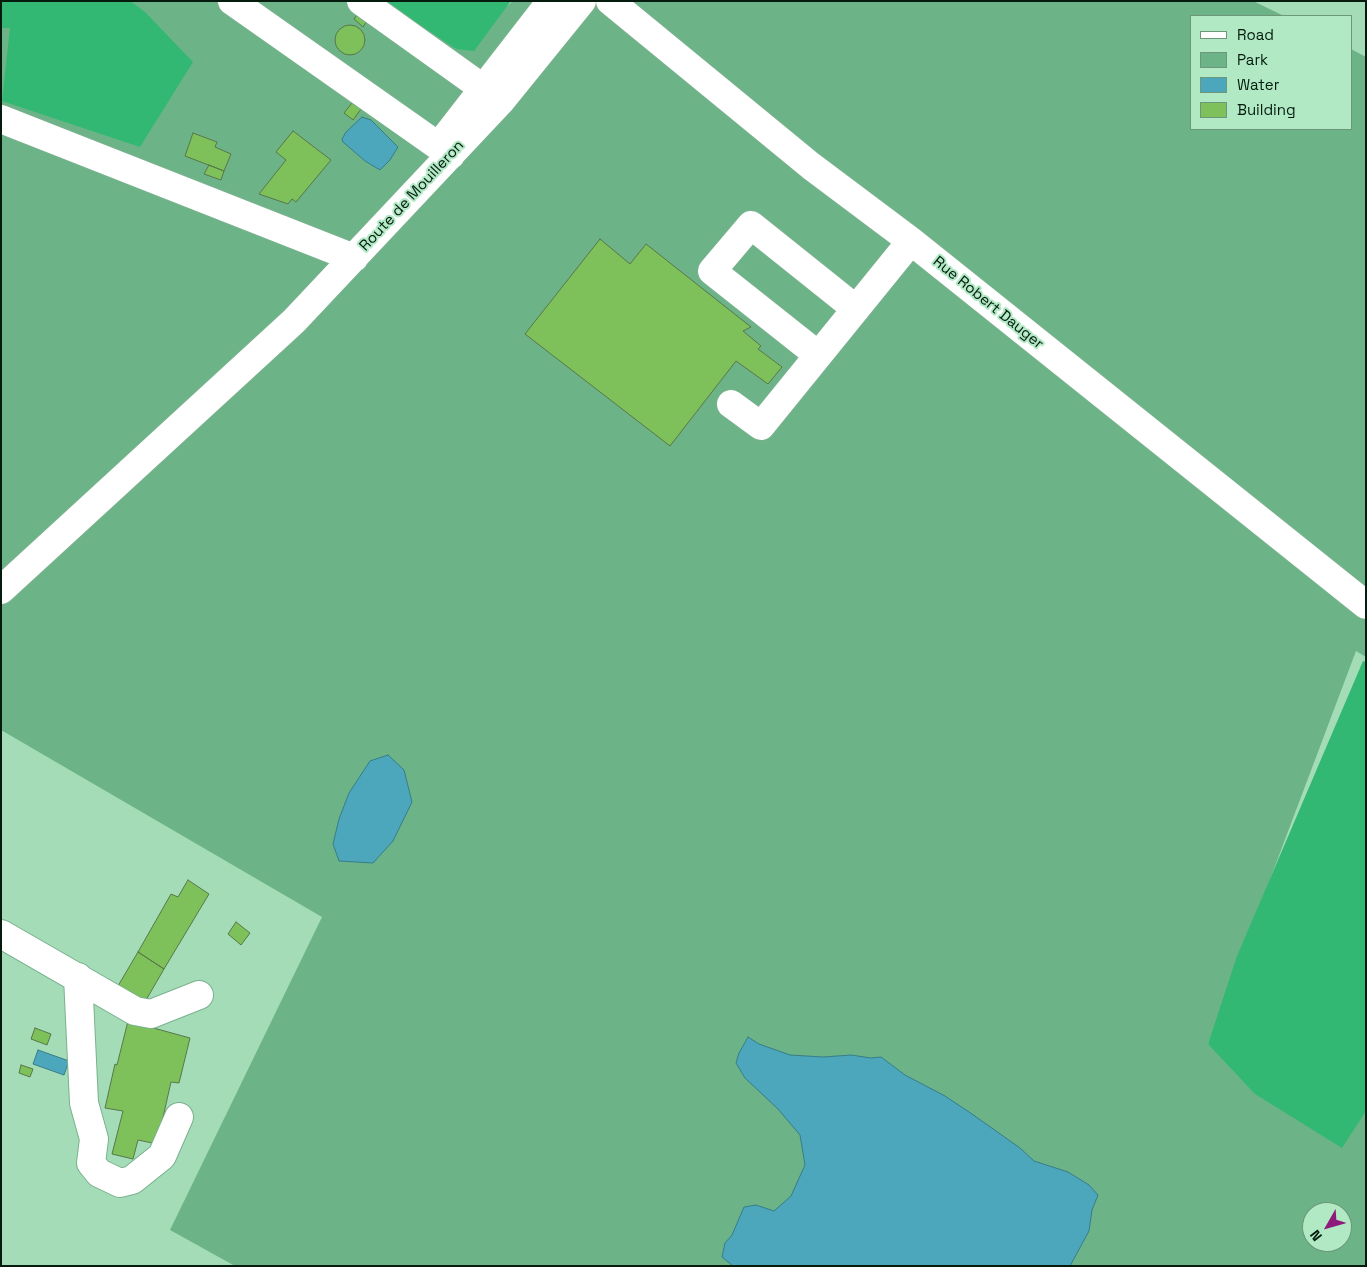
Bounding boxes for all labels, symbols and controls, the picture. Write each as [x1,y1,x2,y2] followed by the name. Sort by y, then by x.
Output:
[1190,15,1352,130] legend
[1237,25,1274,44] text: Road
[1237,50,1268,69] text: Park
[1237,75,1279,94] text: Water
[1237,100,1296,119] text: Building
[356,137,468,255] street label: Route de Mouilleron
[929,253,1047,353] street label: Rue Robert Dauger
[1302,1202,1352,1252] north arrow
[1306,1226,1326,1245] text: N

